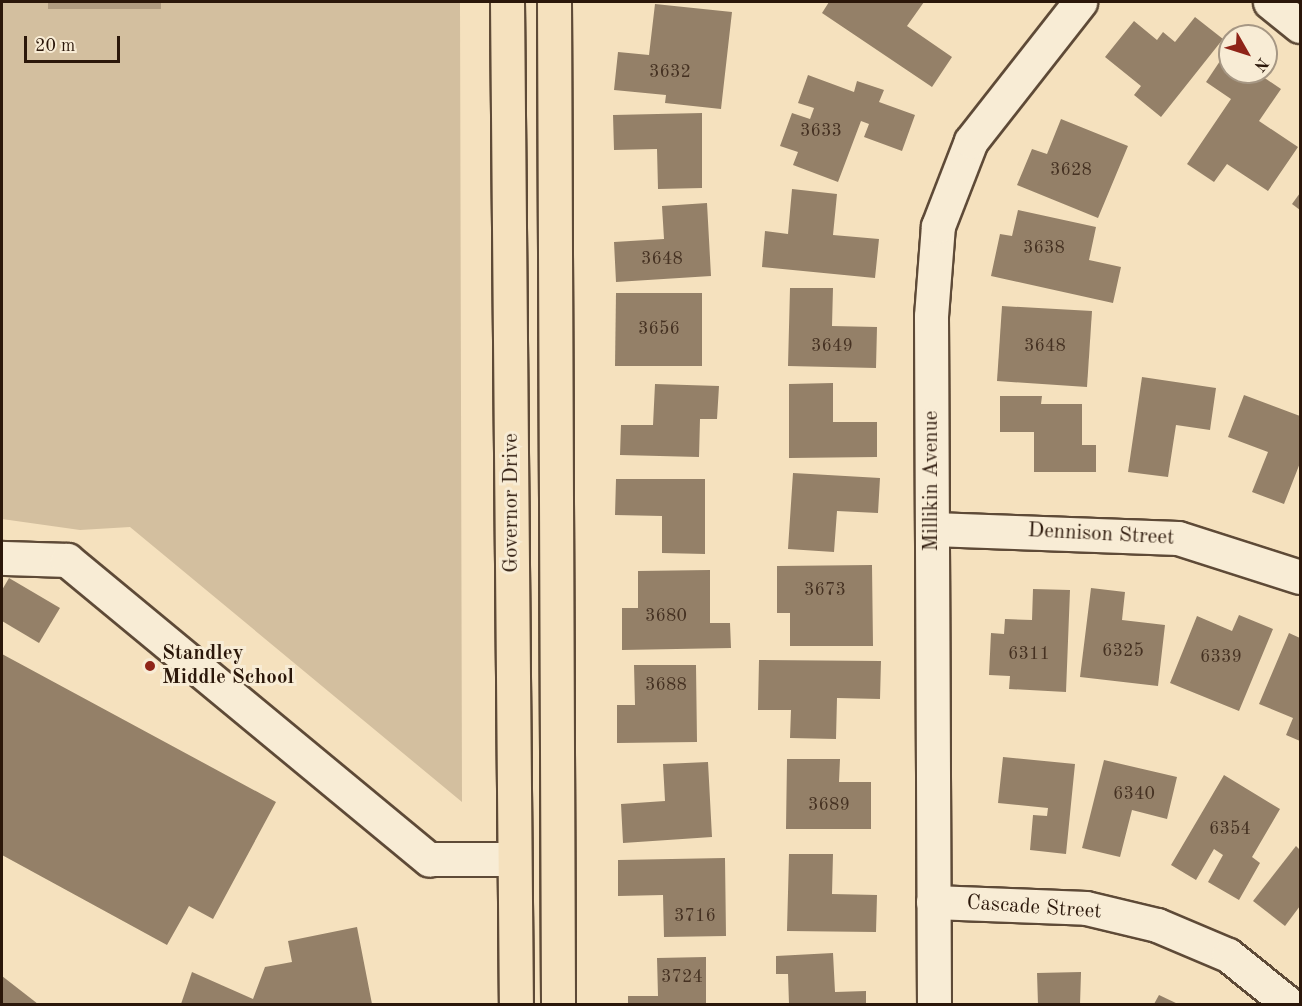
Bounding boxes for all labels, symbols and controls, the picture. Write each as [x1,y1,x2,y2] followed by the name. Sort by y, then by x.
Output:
[27,24,123,62] scale bar
[1218,24,1278,84] north arrow
[35,37,75,55] text: 20 m
[1250,54,1271,74] text: N
[649,61,691,83] house number: 3632
[800,120,842,142] house number: 3633
[1050,159,1092,181] house number: 3628
[1023,237,1065,259] house number: 3638
[641,248,683,270] house number: 3648
[638,318,680,340] house number: 3656
[811,335,853,357] house number: 3649
[1024,335,1066,357] house number: 3648
[919,411,945,551] street label: Millikin Avenue
[499,433,525,573] street label: Governor Drive
[1027,519,1175,551] street label: Dennison Street
[804,579,846,601] house number: 3673
[645,605,687,627] house number: 3680
[1102,640,1144,662] house number: 6325
[162,641,294,691] place label: Standley Middle School
[1008,643,1050,665] house number: 6311
[1200,646,1242,668] house number: 6339
[143,659,157,673] marker: Standley Middle School
[645,674,687,696] house number: 3688
[1113,783,1155,805] house number: 6340
[808,794,850,816] house number: 3689
[1209,818,1251,840] house number: 6354
[966,891,1102,925] street label: Cascade Street
[674,905,716,927] house number: 3716
[661,966,703,988] house number: 3724

